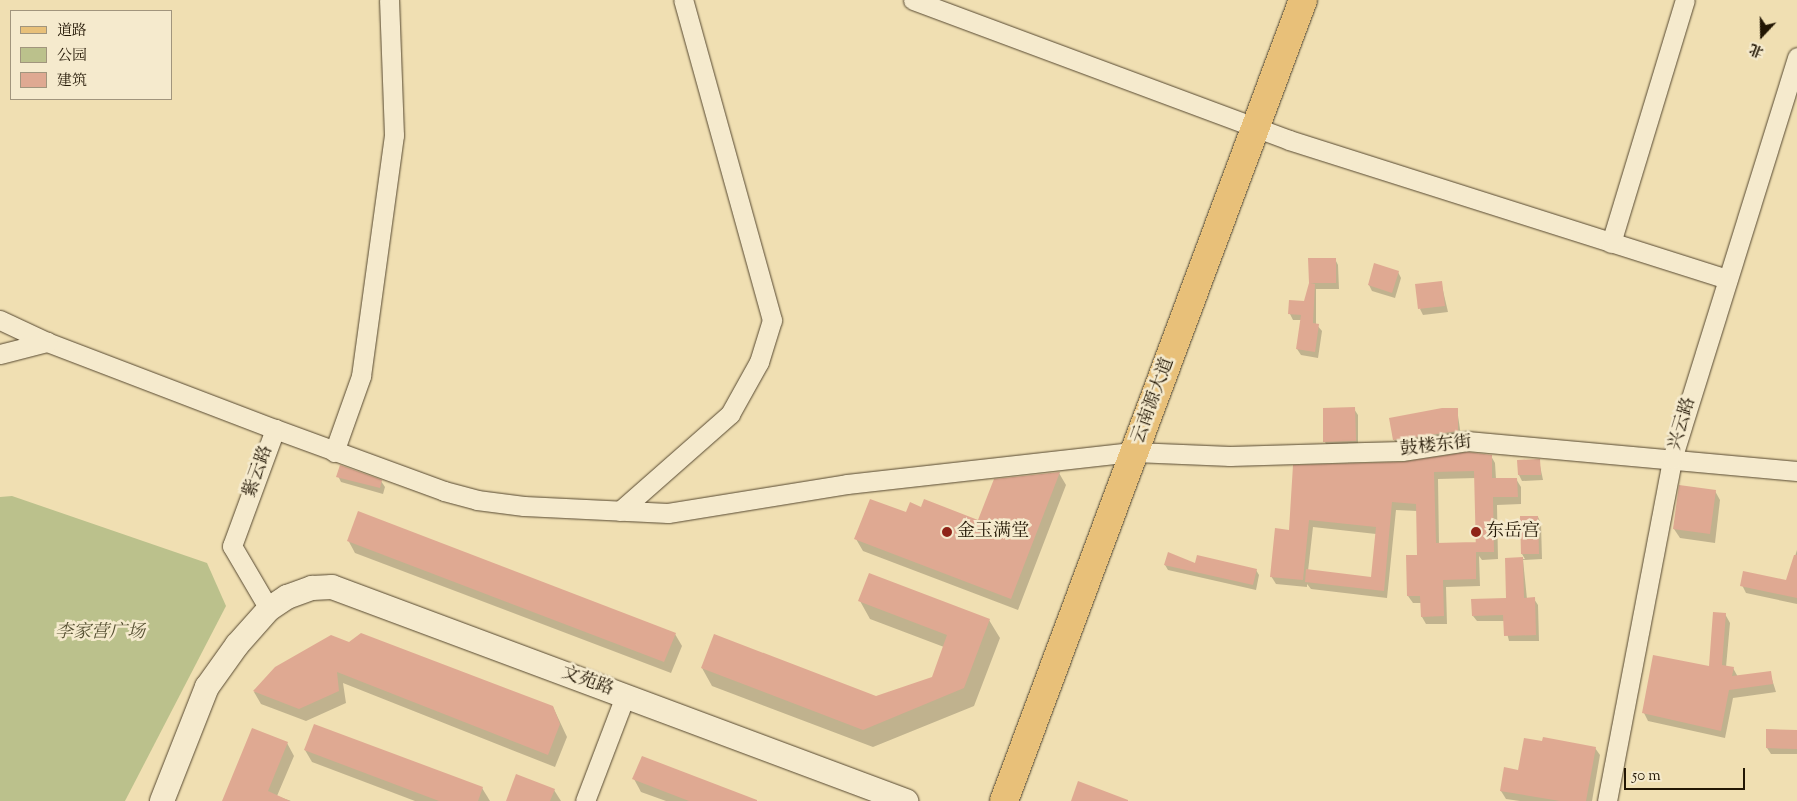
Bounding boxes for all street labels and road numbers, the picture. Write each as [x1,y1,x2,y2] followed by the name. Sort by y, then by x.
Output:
[1128,355,1180,447] street label: 云南源大道
[1665,395,1701,453] street label: 兴云路
[1399,432,1473,462] street label: 鼓楼东街
[240,443,278,501] street label: 紫云路
[558,663,616,701] street label: 文苑路

